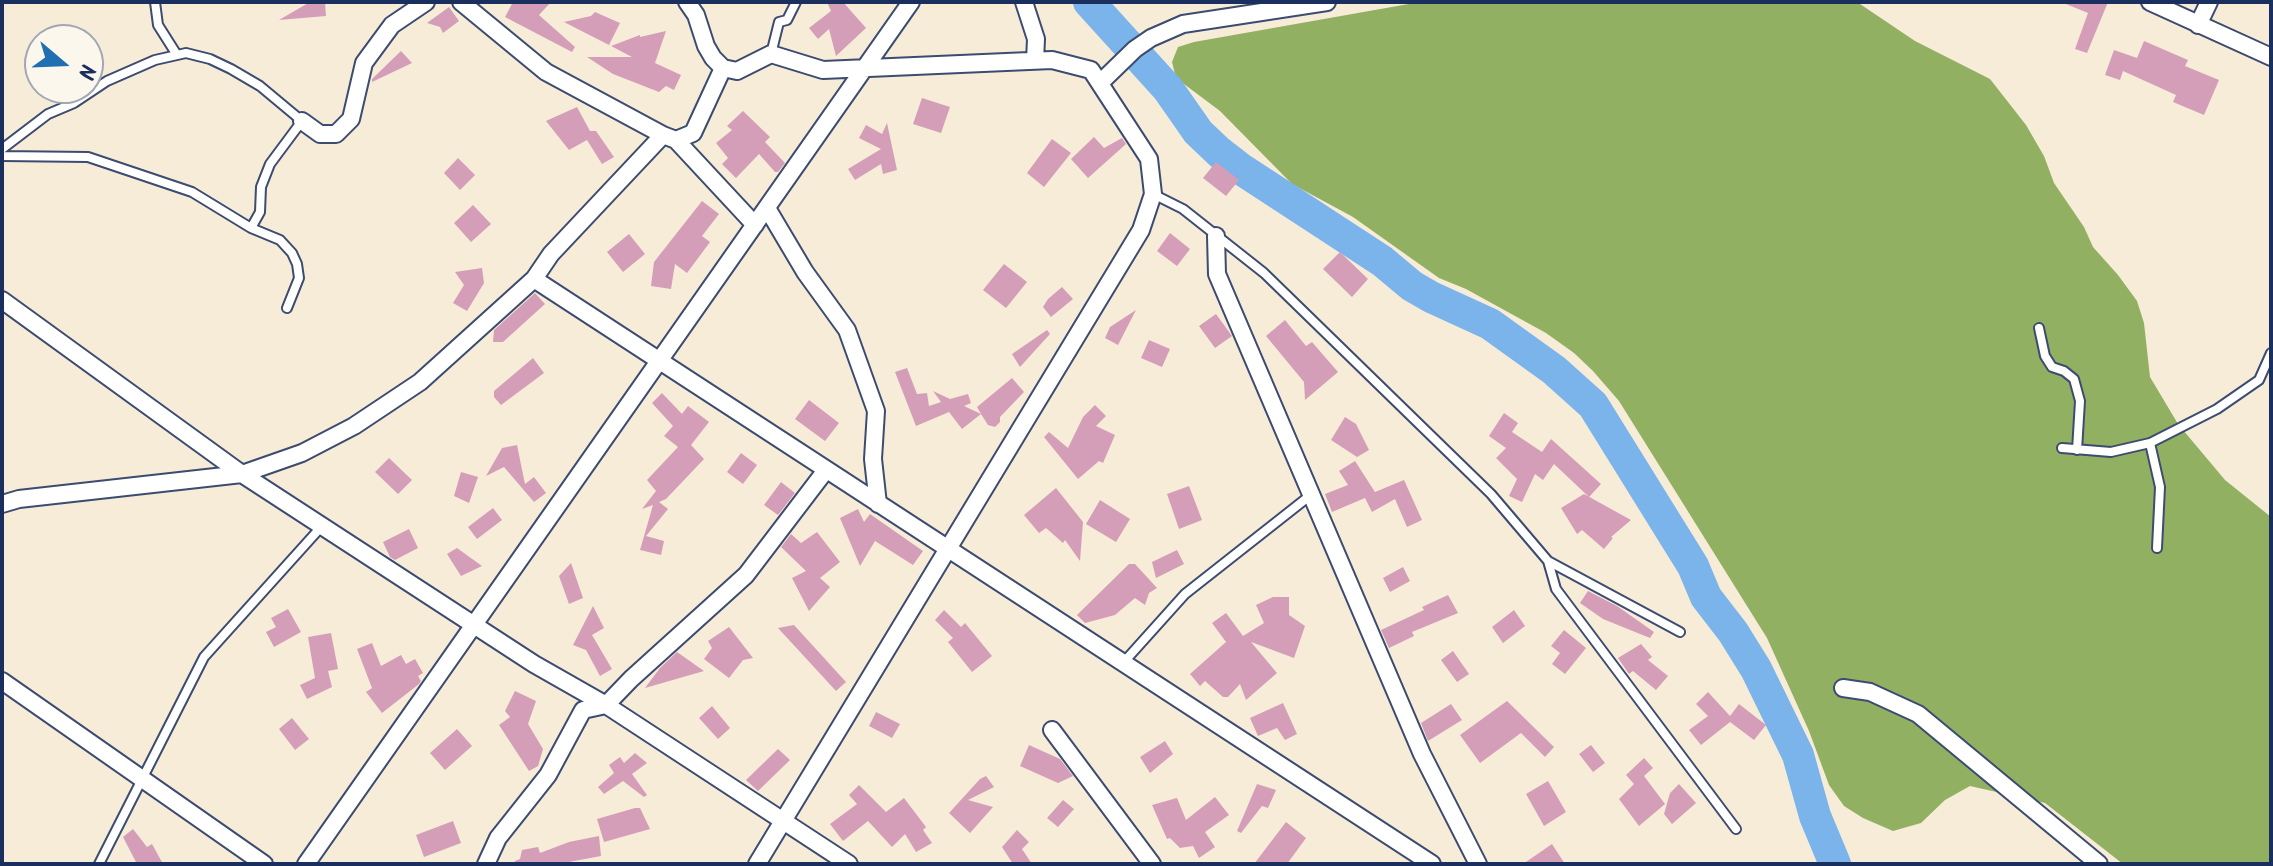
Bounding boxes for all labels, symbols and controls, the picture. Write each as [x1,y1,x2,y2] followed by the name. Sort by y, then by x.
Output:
[24,24,104,104] north arrow
[66,59,104,84] text: N

